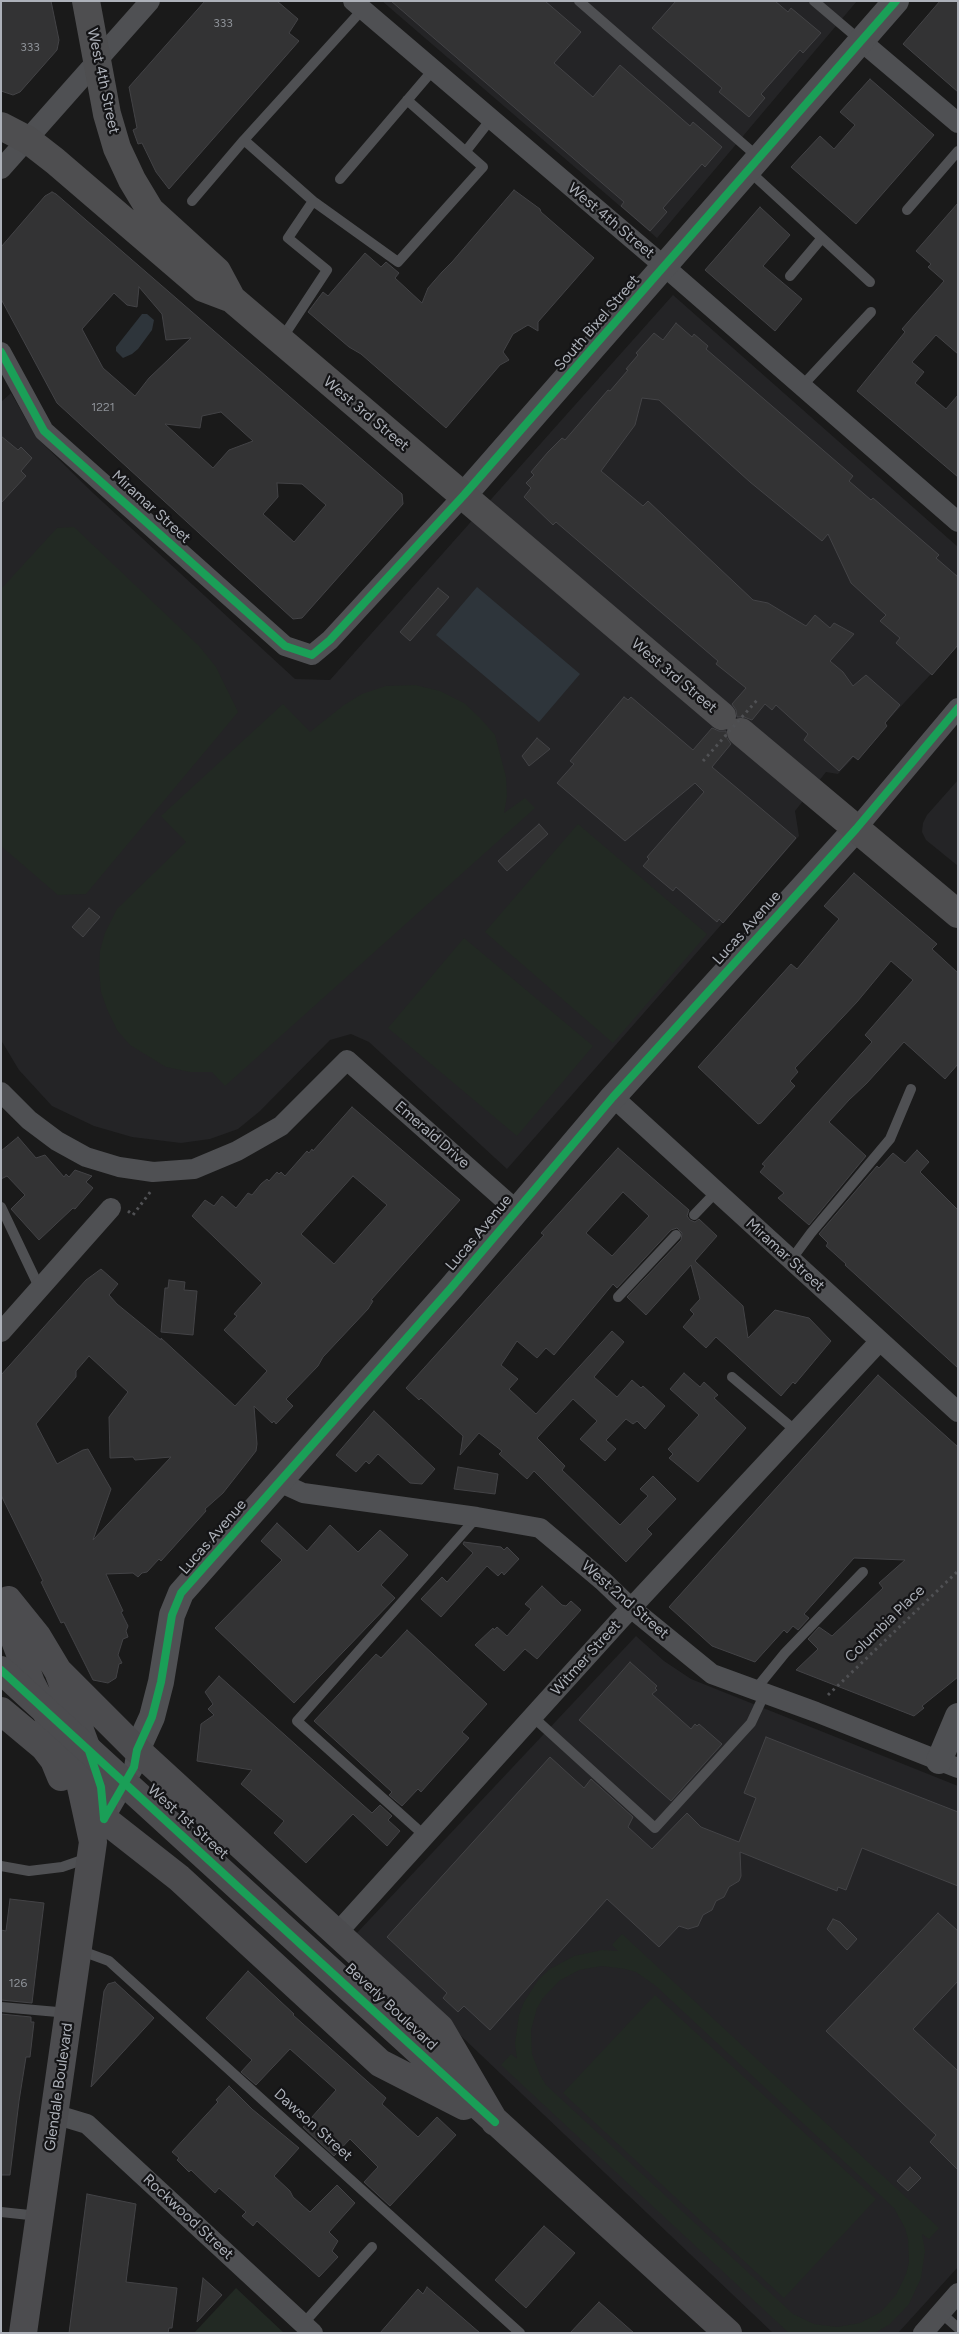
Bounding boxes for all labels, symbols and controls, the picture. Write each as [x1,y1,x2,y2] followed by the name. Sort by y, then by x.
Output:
[213,16,233,30] house number: 333
[83,27,123,135] street label: West 4th Street
[20,40,40,54] house number: 333
[564,180,658,262] street label: West 4th Street
[551,271,643,375] street label: South Bixel Street
[320,373,412,455] street label: West 3rd Street
[91,400,115,414] house number: 1221
[108,467,194,547] street label: Miramar Street
[628,635,720,717] street label: West 3rd Street
[709,887,785,969] street label: Lucas Avenue
[391,1098,473,1172] street label: Emerald Drive
[442,1191,516,1275] street label: Lucas Avenue
[742,1215,828,1295] street label: Miramar Street
[176,1496,250,1578] street label: Lucas Avenue
[578,1557,672,1643] street label: West 2nd Street
[842,1582,928,1666] street label: Columbia Place
[547,1617,625,1699] street label: Witmer Street
[144,1781,232,1863] street label: West 1st Street
[341,1960,441,2054] street label: Beverly Boulevard
[9,1976,27,1990] house number: 126
[41,2022,77,2152] street label: Glendale Boulevard
[270,2085,356,2165] street label: Dawson Street
[139,2171,237,2263] street label: Rockwood Street

